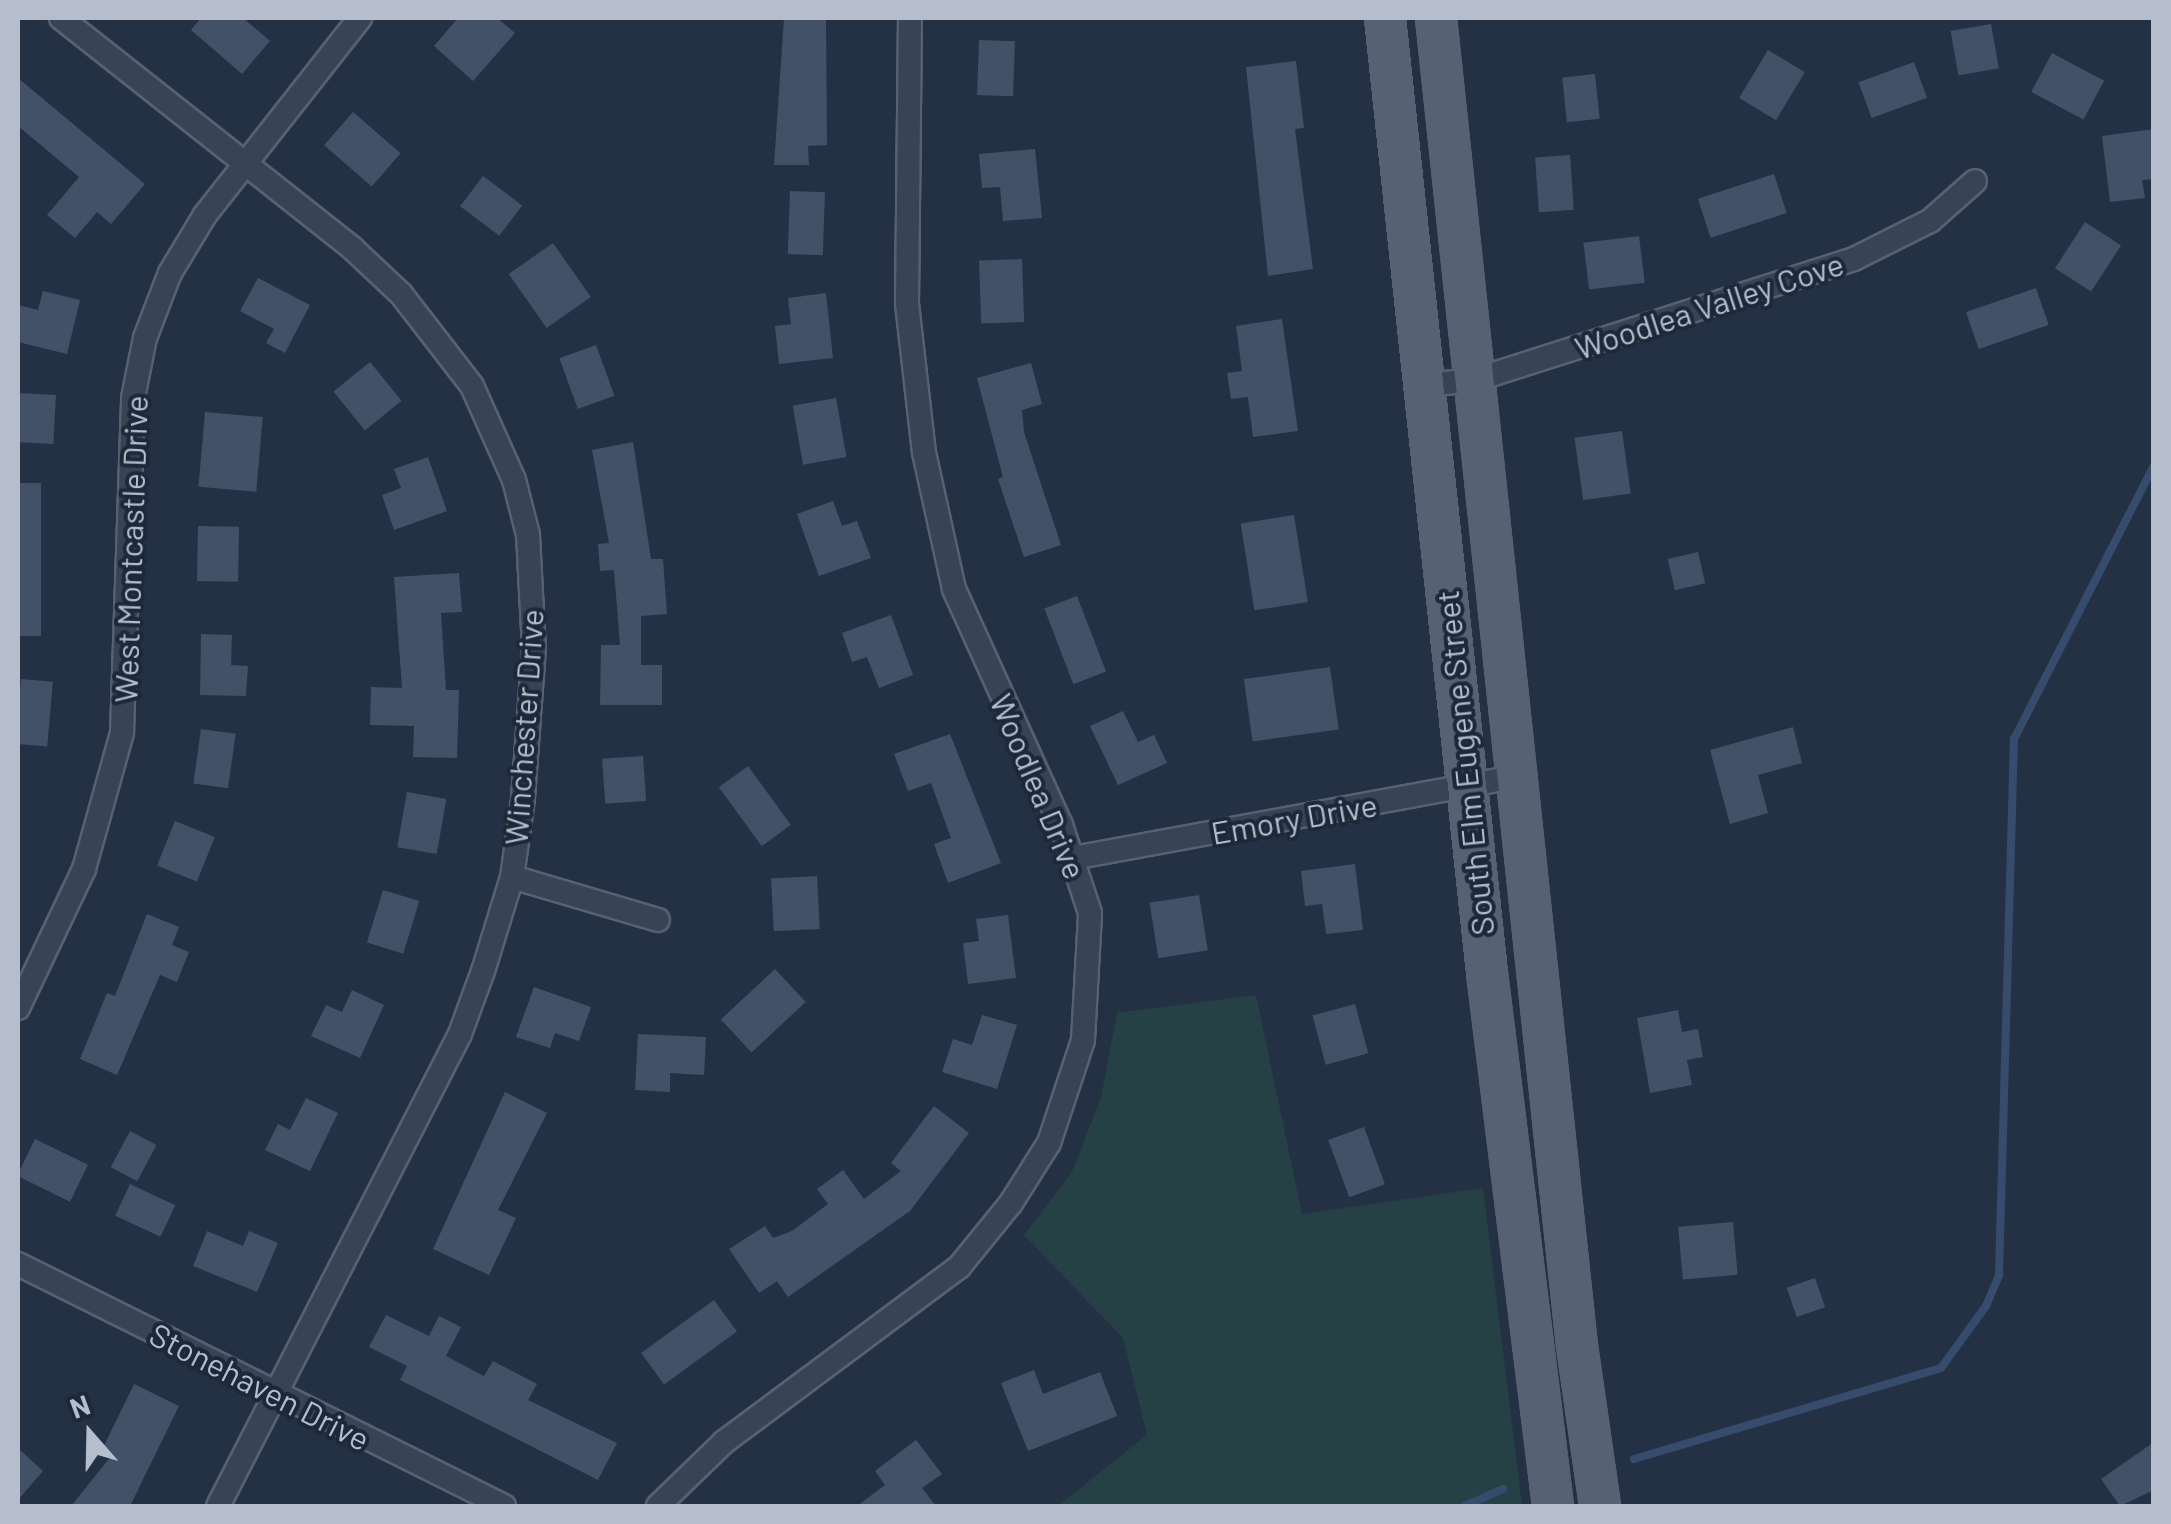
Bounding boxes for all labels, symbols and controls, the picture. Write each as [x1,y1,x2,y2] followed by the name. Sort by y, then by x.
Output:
[1570,243,1848,367] street label: Woodlea Valley Cove
[105,395,155,703] street label: West Montcastle Drive
[1427,589,1501,937] street label: South Elm Eugene Street
[496,608,550,846] street label: Winchester Drive
[983,688,1095,884] street label: Woodlea Drive
[1208,785,1380,851] street label: Emory Drive
[144,1314,376,1458] street label: Stonehaven Drive
[40,1384,140,1484] north arrow
[65,1387,94,1425] text: N

